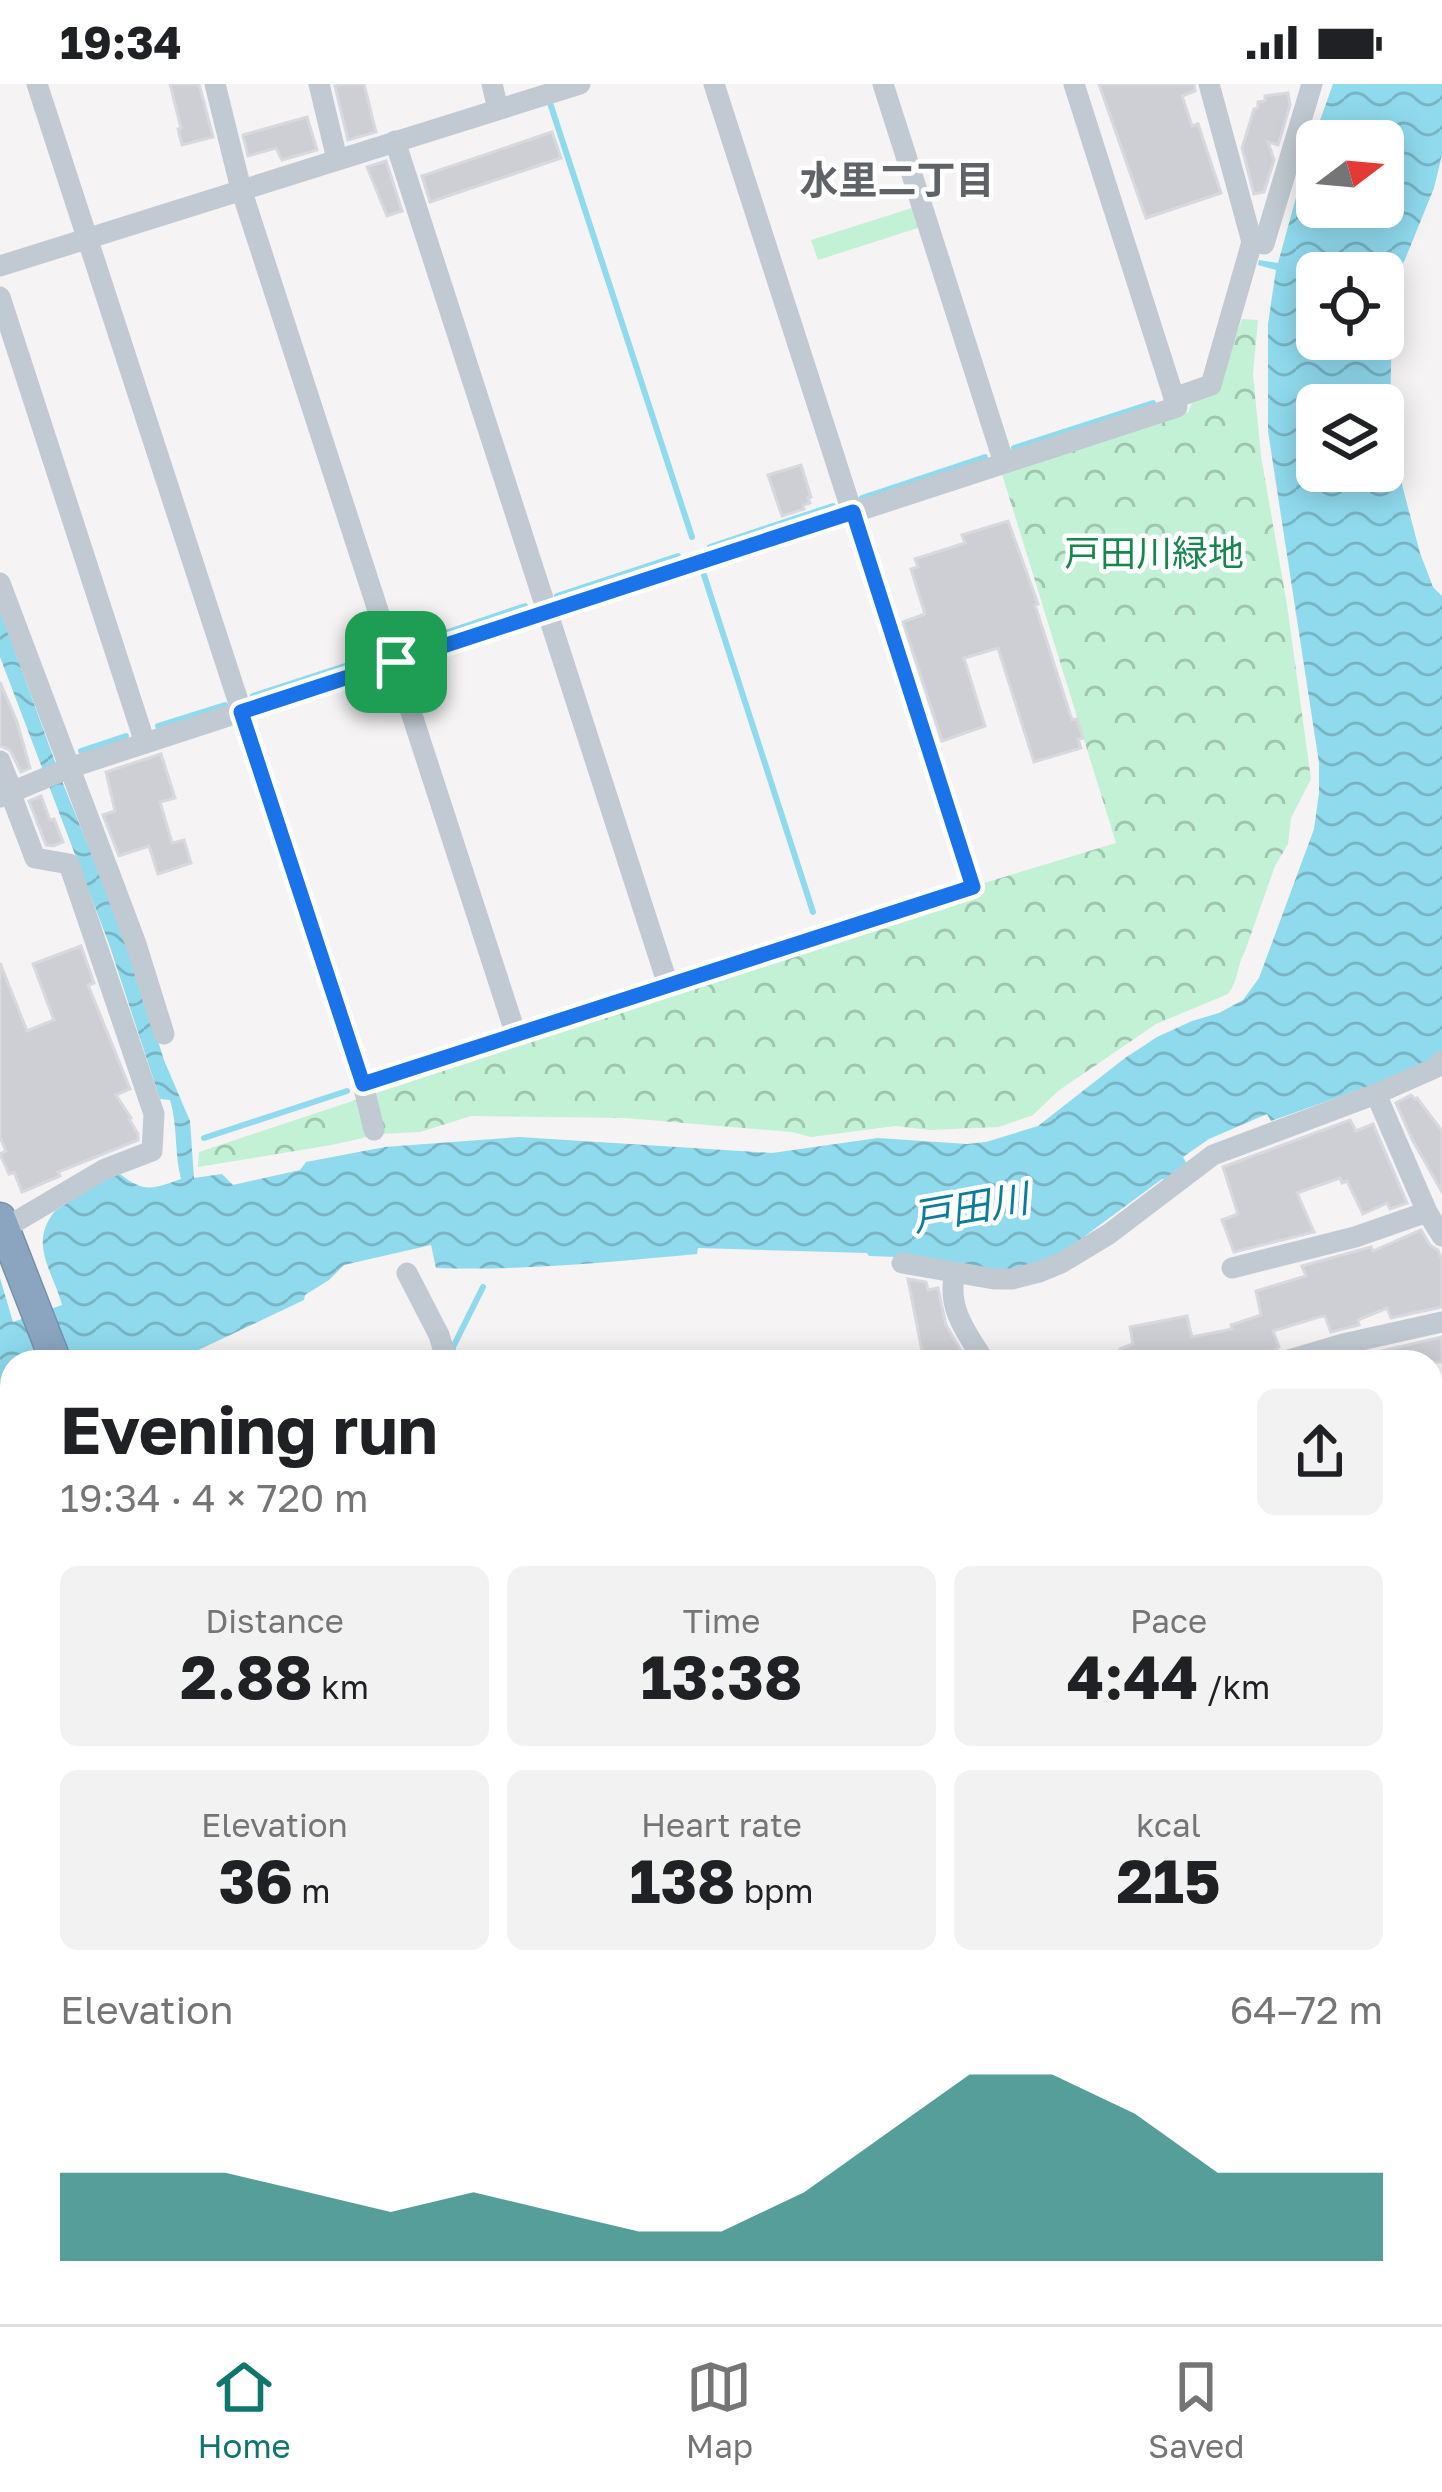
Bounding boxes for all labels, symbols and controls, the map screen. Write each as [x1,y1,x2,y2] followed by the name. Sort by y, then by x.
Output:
[60,15,182,69] text: 19:34
[1296,120,1404,228] north arrow
[1296,120,1404,492] map controls
[799,156,995,203] district label: 水里二丁目
[1296,252,1404,360] button: locate
[1296,384,1404,492] button: layers
[1064,531,1244,574] park label: 戸田川緑地
[345,611,447,713] pin
[363,629,429,695] icon: arrive
[908,1173,1036,1240] water label: 戸田川
[60,1389,438,1469] text: Evening run
[1257,1389,1383,1515] button: share
[60,1474,369,1521] text: 19:34 · 4 × 720 m
[205,1601,344,1640] text: Distance
[683,1601,760,1640] text: Time
[1130,1601,1207,1640] text: Pace
[180,1640,313,1712] text: 2.88
[641,1640,802,1712] text: 13:38
[1067,1640,1198,1712] text: 4:44
[313,1667,369,1706] text: km
[1198,1667,1270,1706] text: /km
[201,1805,348,1844] text: Elevation
[641,1805,802,1844] text: Heart rate
[1136,1805,1201,1844] text: kcal
[218,1844,293,1916] text: 36
[630,1844,735,1916] text: 138
[1116,1844,1221,1916] text: 215
[293,1871,331,1910] text: m
[735,1871,813,1910] text: bpm
[60,1986,233,2033] text: Elevation
[1230,1986,1383,2033] text: 64–72 m
[198,2354,291,2465] tab: Home
[686,2354,753,2465] tab: Map
[1148,2354,1244,2465] tab: Saved

